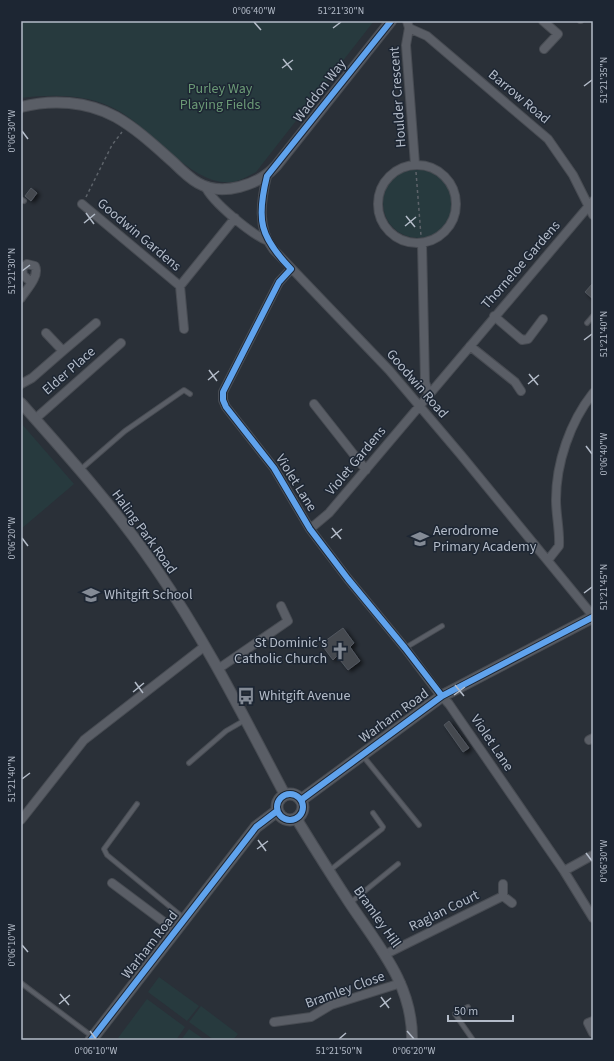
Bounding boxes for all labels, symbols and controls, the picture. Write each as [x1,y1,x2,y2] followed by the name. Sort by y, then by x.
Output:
[233,4,276,18] text: 0°06'40"W
[318,4,364,18] text: 51°21'30"N
[384,46,412,148] street label: Houlder Crescent
[289,55,351,127] street label: Waddon Way
[597,57,611,103] text: 51°21'35"N
[484,65,554,129] street label: Barrow Road
[180,79,260,115] park label: Purley Way Playing Fields
[5,109,19,152] text: 0°06'30"W
[93,194,185,276] street label: Goodwin Gardens
[477,216,565,314] street label: Thorneloe Gardens
[5,248,19,294] text: 51°21'30"N
[597,311,611,357] text: 51°21'40"N
[38,342,100,400] street label: Elder Place
[381,345,453,423] street label: Goodwin Road
[321,422,391,500] street label: Violet Gardens
[597,432,611,475] text: 0°06'40"W
[270,450,322,516] street label: Violet Lane
[107,486,181,578] street label: Haling Park Road
[5,516,19,559] text: 0°06'20"W
[433,521,537,557] place label: Aerodrome Primary Academy
[410,529,430,549] school or university icon: Aerodrome Primary Academy
[597,564,611,610] text: 51°21'45"N
[81,585,101,605] school or university icon: Whitgift School
[104,585,193,605] place label: Whitgift School
[234,633,327,669] place label: St Dominic's Catholic Church
[330,641,350,661] church icon: St Dominic's Catholic Church
[355,684,433,748] street label: Warham Road
[236,686,256,706] bus stop icon: Whitgift Avenue
[259,686,350,706] place label: Whitgift Avenue
[466,711,518,775] street label: Violet Lane
[5,756,19,802] text: 51°21'40"N
[597,839,611,882] text: 0°06'30"W
[348,882,406,952] street label: Bramley Hill
[406,885,483,937] street label: Raglan Court
[117,907,183,983] street label: Warham Road
[5,923,19,966] text: 0°06'10"W
[302,966,388,1014] street label: Bramley Close
[448,997,513,1023] scale bar
[454,1003,478,1020] text: 50 m
[75,1044,118,1058] text: 0°06'10"W
[316,1044,362,1058] text: 51°21'50"N
[393,1044,436,1058] text: 0°06'20"W

